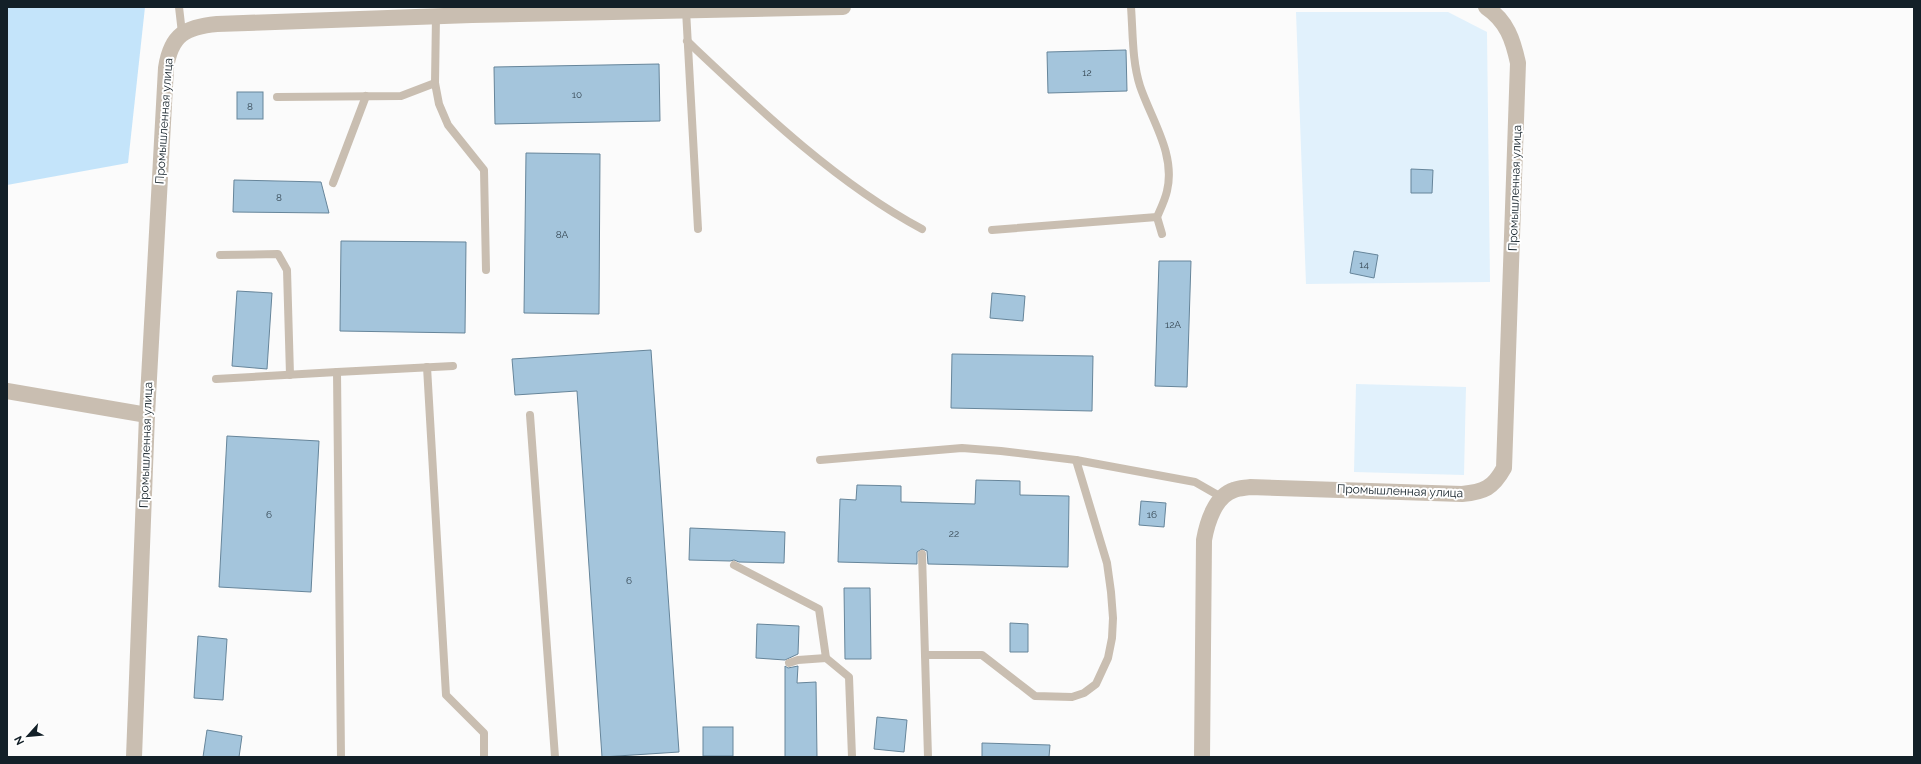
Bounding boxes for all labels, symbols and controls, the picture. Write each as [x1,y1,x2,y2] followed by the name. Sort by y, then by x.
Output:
[153,57,175,185] street label: Промышленная улица
[1082,67,1092,78] house number: 12
[572,89,582,100] house number: 10
[247,101,253,112] house number: 8
[1506,125,1524,251] street label: Промышленная улица
[276,192,282,203] house number: 8
[556,229,569,240] house number: 8А
[1359,259,1369,270] house number: 14
[1165,319,1181,330] house number: 12А
[137,382,155,508] street label: Промышленная улица
[1337,482,1463,500] street label: Промышленная улица
[266,509,272,520] house number: 6
[1147,509,1157,520] house number: 16
[949,528,959,539] house number: 22
[626,575,632,586] house number: 6
[8,716,48,756] north arrow
[12,734,27,747] text: N

